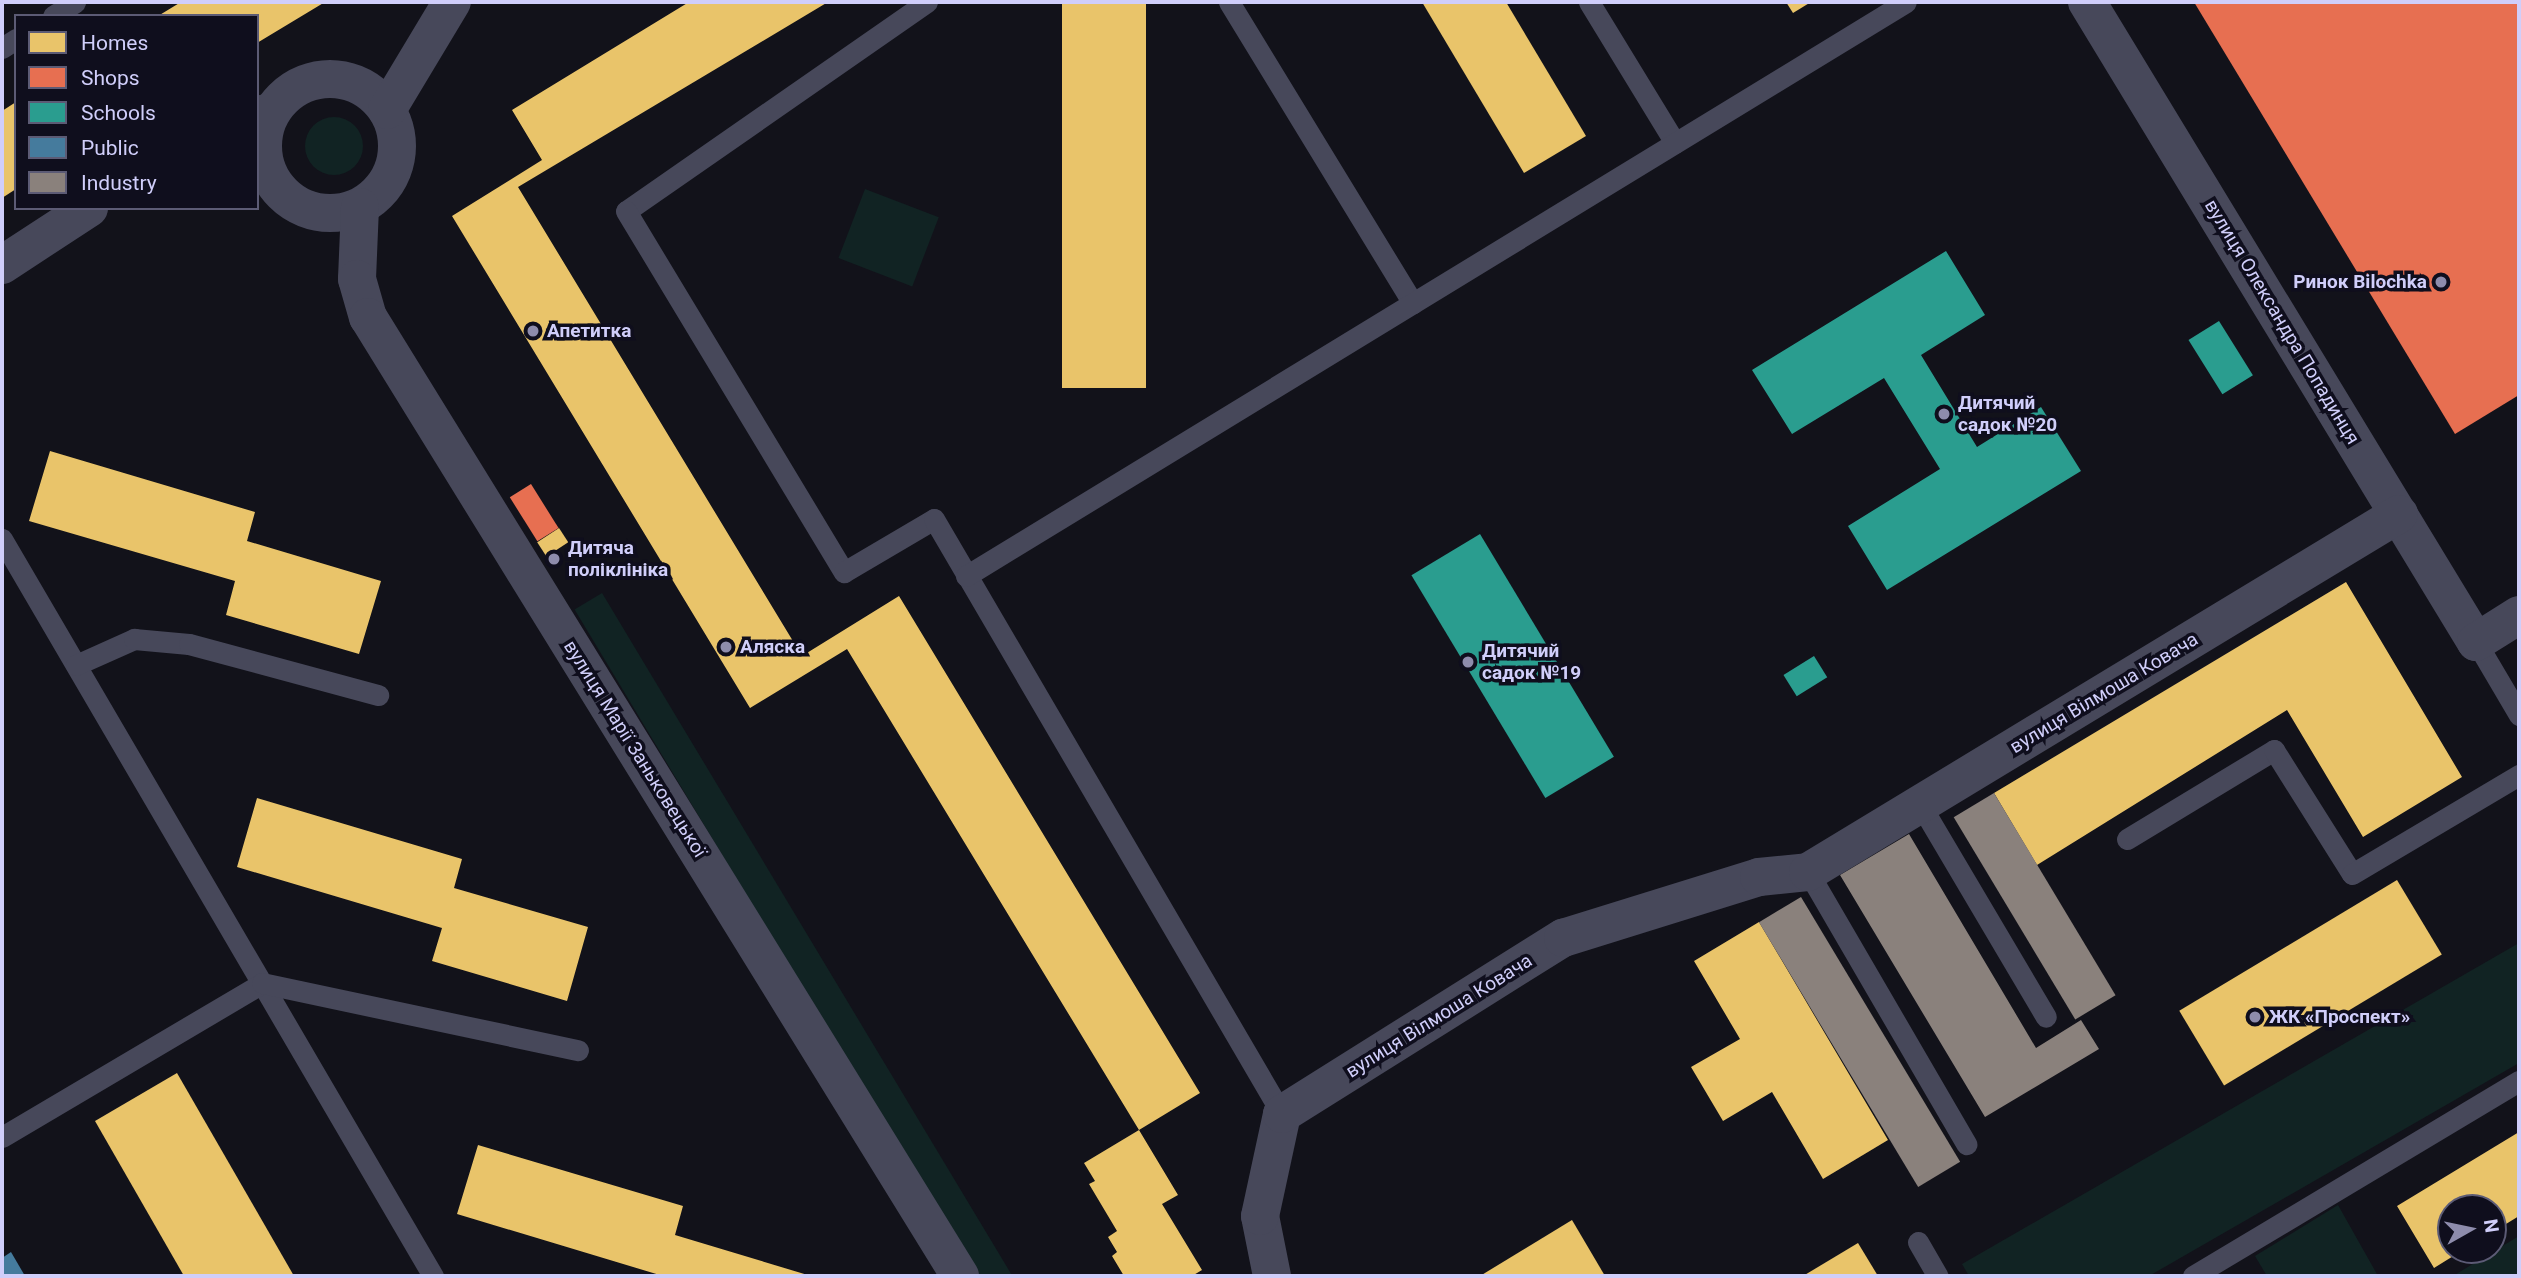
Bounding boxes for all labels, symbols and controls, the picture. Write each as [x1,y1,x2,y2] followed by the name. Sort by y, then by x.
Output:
[14,14,259,210] legend
[81,31,148,55] text: Homes
[81,66,140,90] text: Shops
[81,101,156,125] text: Schools
[81,136,139,160] text: Public
[81,171,157,195] text: Industry
[2200,196,2364,448] street label: вулиця Олександра Попадинця
[2293,271,2427,293] place label: Ринок Bilochka
[2433,274,2449,290] marker: Ринок Bilochka
[547,320,631,342] place label: Апетитка
[525,323,541,339] marker: Апетитка
[1958,392,2057,436] place label: Дитячий садок №20
[1936,406,1952,422] marker: Дитячий садок №20
[568,537,668,581] place label: Дитяча поліклініка
[546,551,562,567] marker: Дитяча поліклініка
[2006,628,2202,758] street label: вулиця Вілмоша Ковача
[559,636,711,862] street label: вулиця Марії Заньковецької
[740,636,805,658] place label: Аляска
[718,639,734,655] marker: Аляска
[1482,640,1581,684] place label: Дитячий садок №19
[1460,654,1476,670] marker: Дитячий садок №19
[1342,949,1536,1083] street label: вулиця Вілмоша Ковача
[2269,1006,2410,1028] place label: ЖК «Проспект»
[2247,1009,2263,1025] marker: ЖК «Проспект»
[2437,1194,2507,1264] north arrow
[2479,1218,2504,1234] text: N

